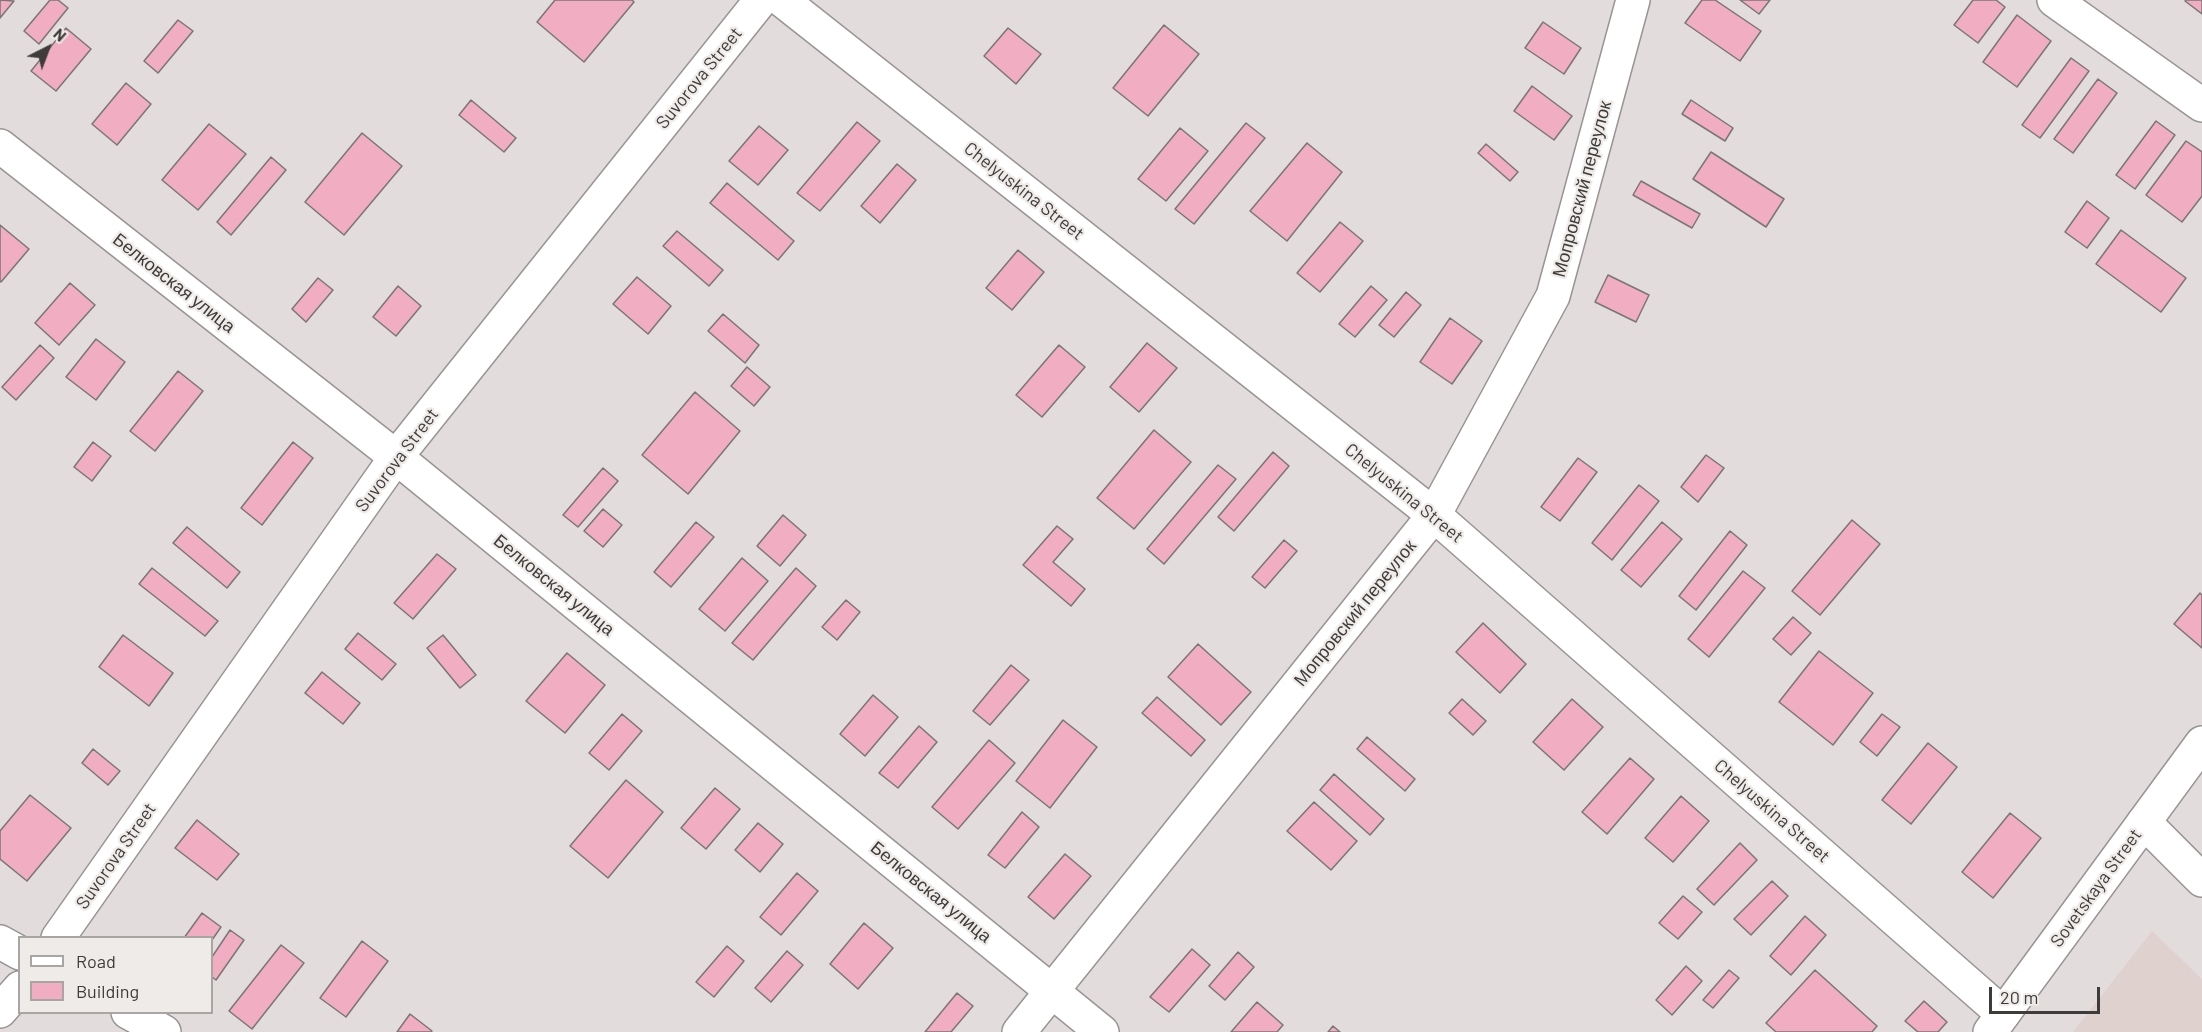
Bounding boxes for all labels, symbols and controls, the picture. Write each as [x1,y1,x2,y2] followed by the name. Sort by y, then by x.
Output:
[18,18,78,78] north arrow
[651,23,747,133] street label: Suvorova Street
[50,24,71,45] text: N
[1548,98,1616,280] street label: Мопровский переулок
[960,138,1088,244] street label: Chelyuskina Street
[109,229,239,337] street label: Белковская улица
[351,404,443,516] street label: Suvorova Street
[1340,439,1468,547] street label: Chelyuskina Street
[489,530,619,640] street label: Белковская улица
[1289,536,1421,690] street label: Мопровский переулок
[1710,755,1834,867] street label: Chelyuskina Street
[71,799,161,913] street label: Suvorova Street
[2046,825,2146,951] street label: Sovetskaya Street
[866,837,996,947] street label: Белковская улица
[18,936,213,1014] legend
[76,950,116,972] text: Road
[1992,975,2103,1013] scale bar
[76,980,139,1002] text: Building
[2000,986,2038,1008] text: 20 m

